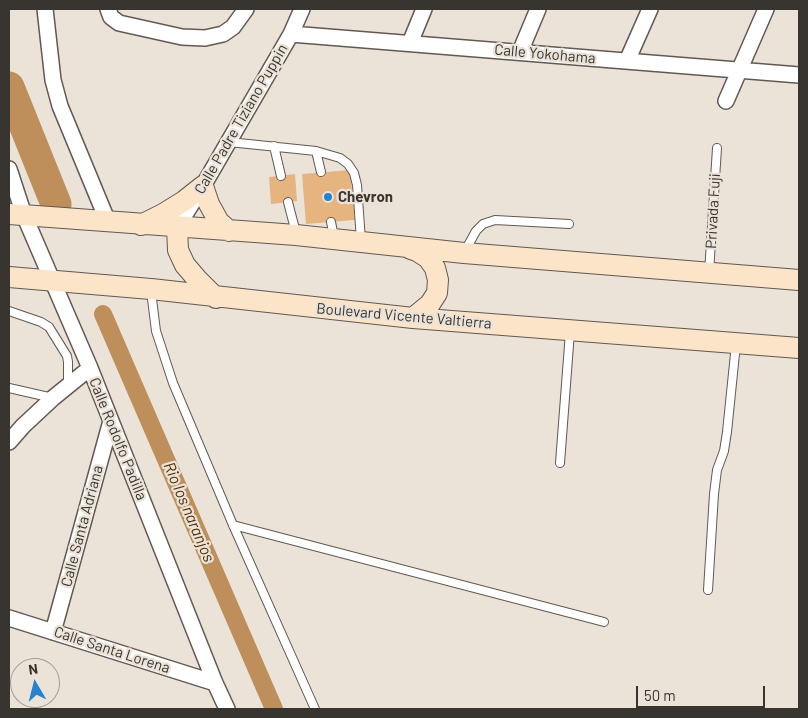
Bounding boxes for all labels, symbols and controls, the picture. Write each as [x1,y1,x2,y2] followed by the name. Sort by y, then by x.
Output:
[191,41,291,197] street label: Calle Padre Tiziano Puppin
[494,41,596,67] street label: Calle Yokohama
[702,173,724,249] street label: Privada Fuji
[338,188,393,206] place label: Chevron
[322,191,334,203] marker: Chevron
[316,299,492,333] street label: Boulevard Vicente Valtierra
[85,375,151,503] street label: Calle Rodolfo Padilla
[159,459,219,565] water label: Rio los naranjos
[57,463,107,589] street label: Calle Santa Adriana
[52,623,172,677] street label: Calle Santa Lorena
[10,658,60,708] north arrow
[27,660,39,678] text: N
[638,676,767,708] scale bar
[644,686,676,704] text: 50 m

